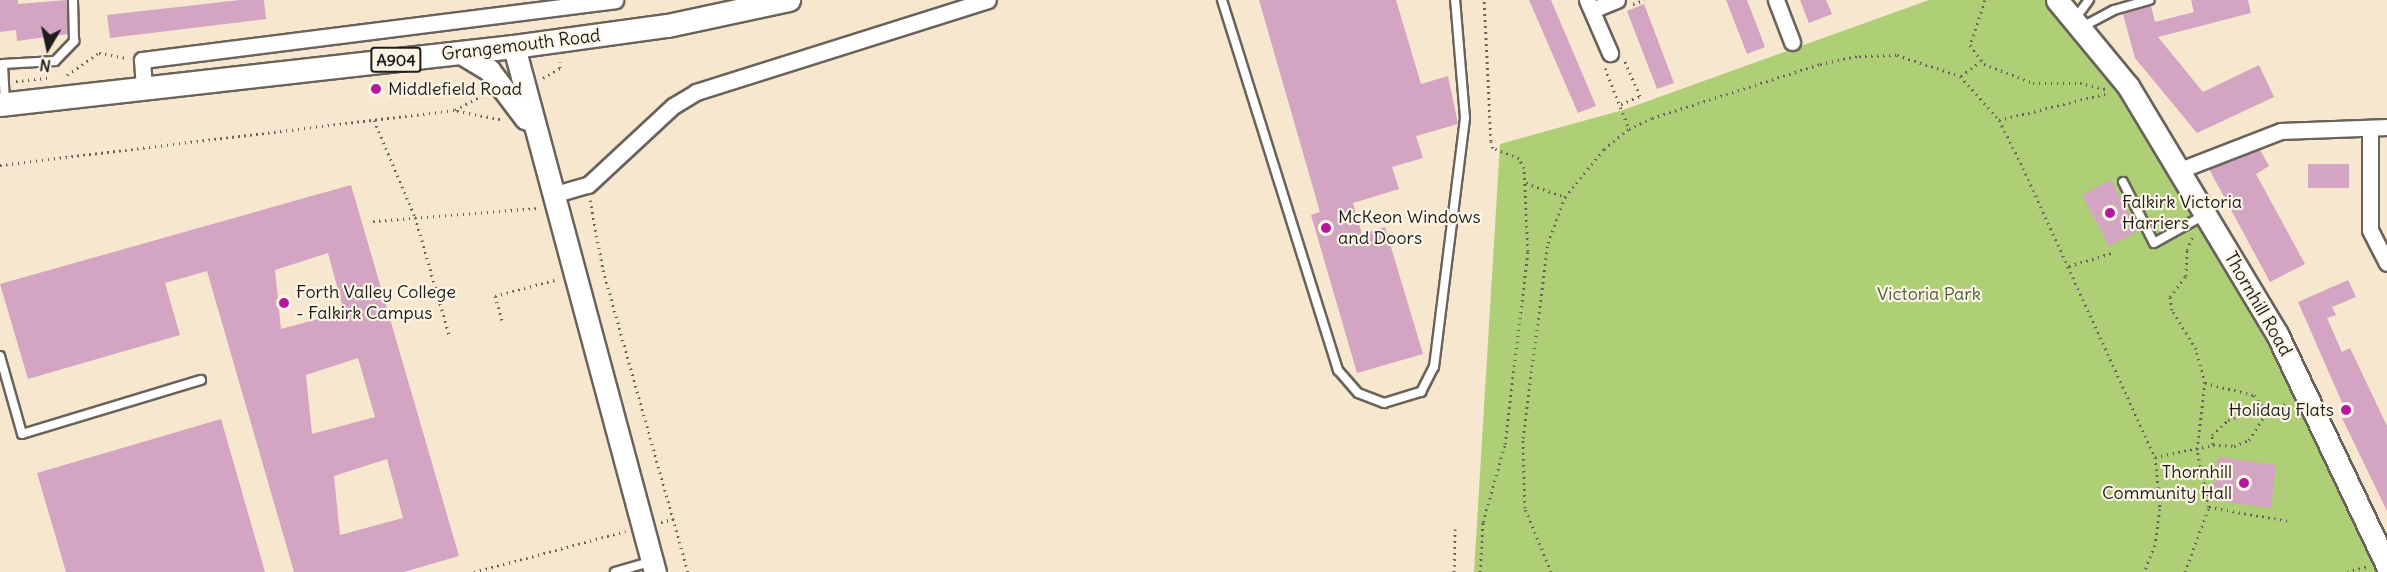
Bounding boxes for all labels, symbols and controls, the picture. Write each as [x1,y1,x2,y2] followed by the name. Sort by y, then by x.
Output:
[18,18,78,78] north arrow
[440,25,602,65] street label: Grangemouth Road
[369,47,423,73] road number: A904
[38,55,52,77] text: N
[388,78,522,100] place label: Middlefield Road
[369,82,383,96] marker: Middlefield Road
[2122,192,2242,234] place label: Falkirk Victoria Harriers
[2103,206,2117,220] marker: Falkirk Victoria Harriers
[1338,207,1481,250] place label: McKeon Windows and Doors
[1319,221,1333,235] marker: McKeon Windows and Doors
[2219,248,2297,360] street label: Thornhill Road
[296,282,456,324] place label: Forth Valley College - Falkirk Campus
[1877,283,1981,305] park label: Victoria Park
[277,296,291,310] marker: Forth Valley College - Falkirk Campus
[2229,399,2334,421] place label: Holiday Flats
[2339,403,2353,417] marker: Holiday Flats
[2102,462,2232,504] place label: Thornhill Community Hall
[2237,476,2251,490] marker: Thornhill Community Hall

